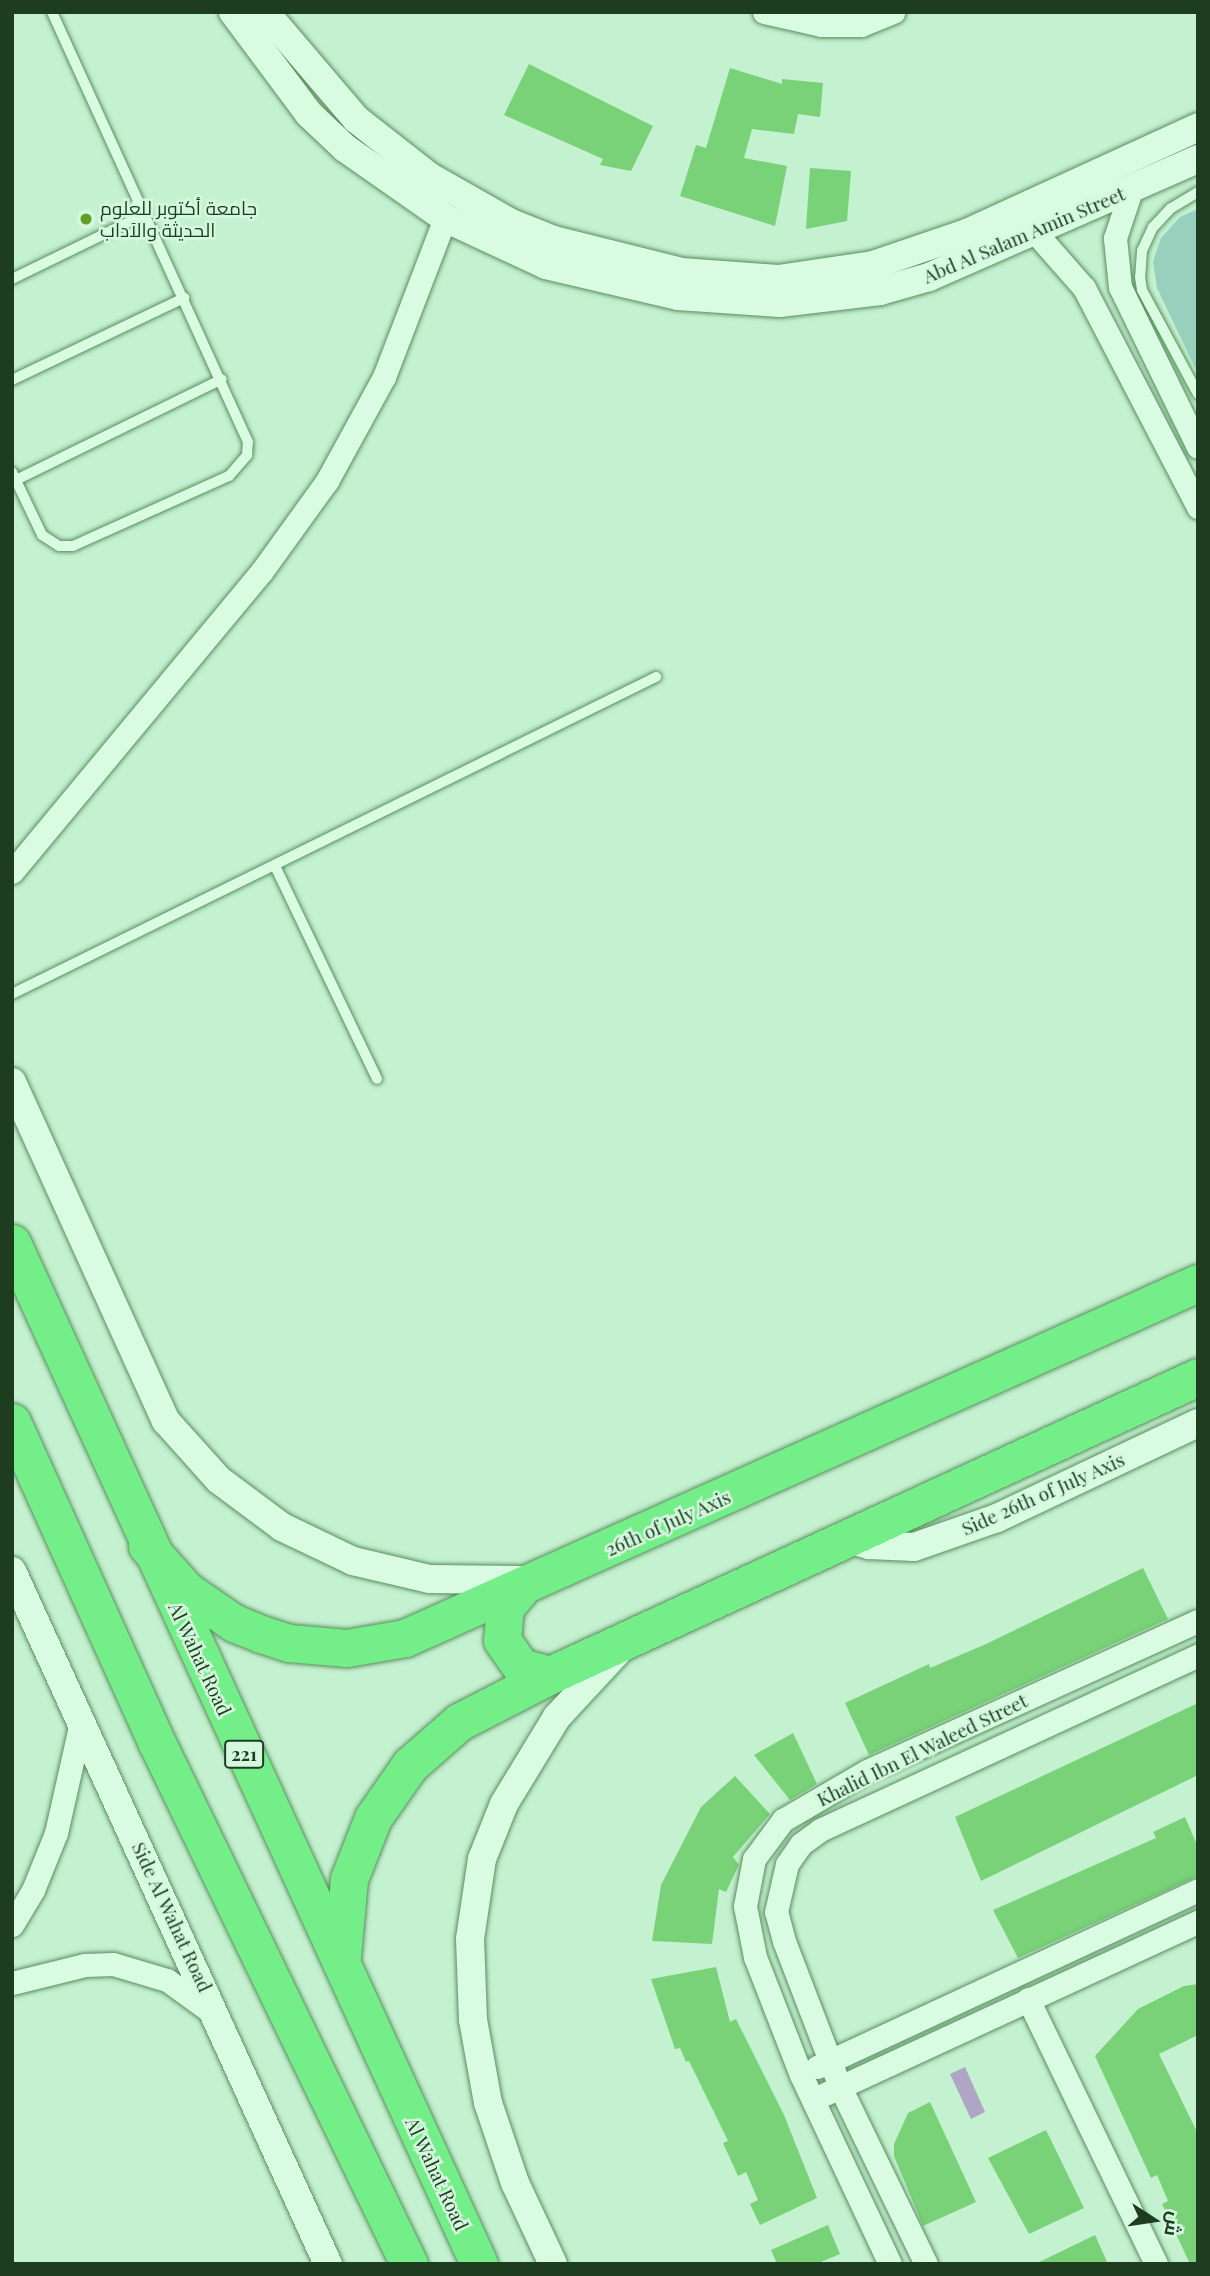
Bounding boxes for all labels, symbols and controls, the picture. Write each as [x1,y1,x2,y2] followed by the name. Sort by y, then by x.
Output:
[919,182,1129,288] street label: Abd Al Salam Amin Street
[100,197,257,241] place label: جامعة أكتوبر للعلوم الحديثة والآداب
[78,211,94,227] marker: جامعة أكتوبر للعلوم الحديثة والآداب
[958,1448,1128,1540] street label: Side 26th of July Axis
[601,1485,735,1561] street label: 26th of July Axis
[164,1598,236,1720] street label: Al Wahat Road
[813,1689,1031,1811] street label: Khalid Ibn El Waleed Street
[223,1740,265,1769] road number: 221
[127,1838,217,1996] street label: Side Al Wahat Road
[401,2113,473,2235] street label: Al Wahat Road
[1119,2185,1189,2255] north arrow
[1159,2210,1190,2239] text: ش

